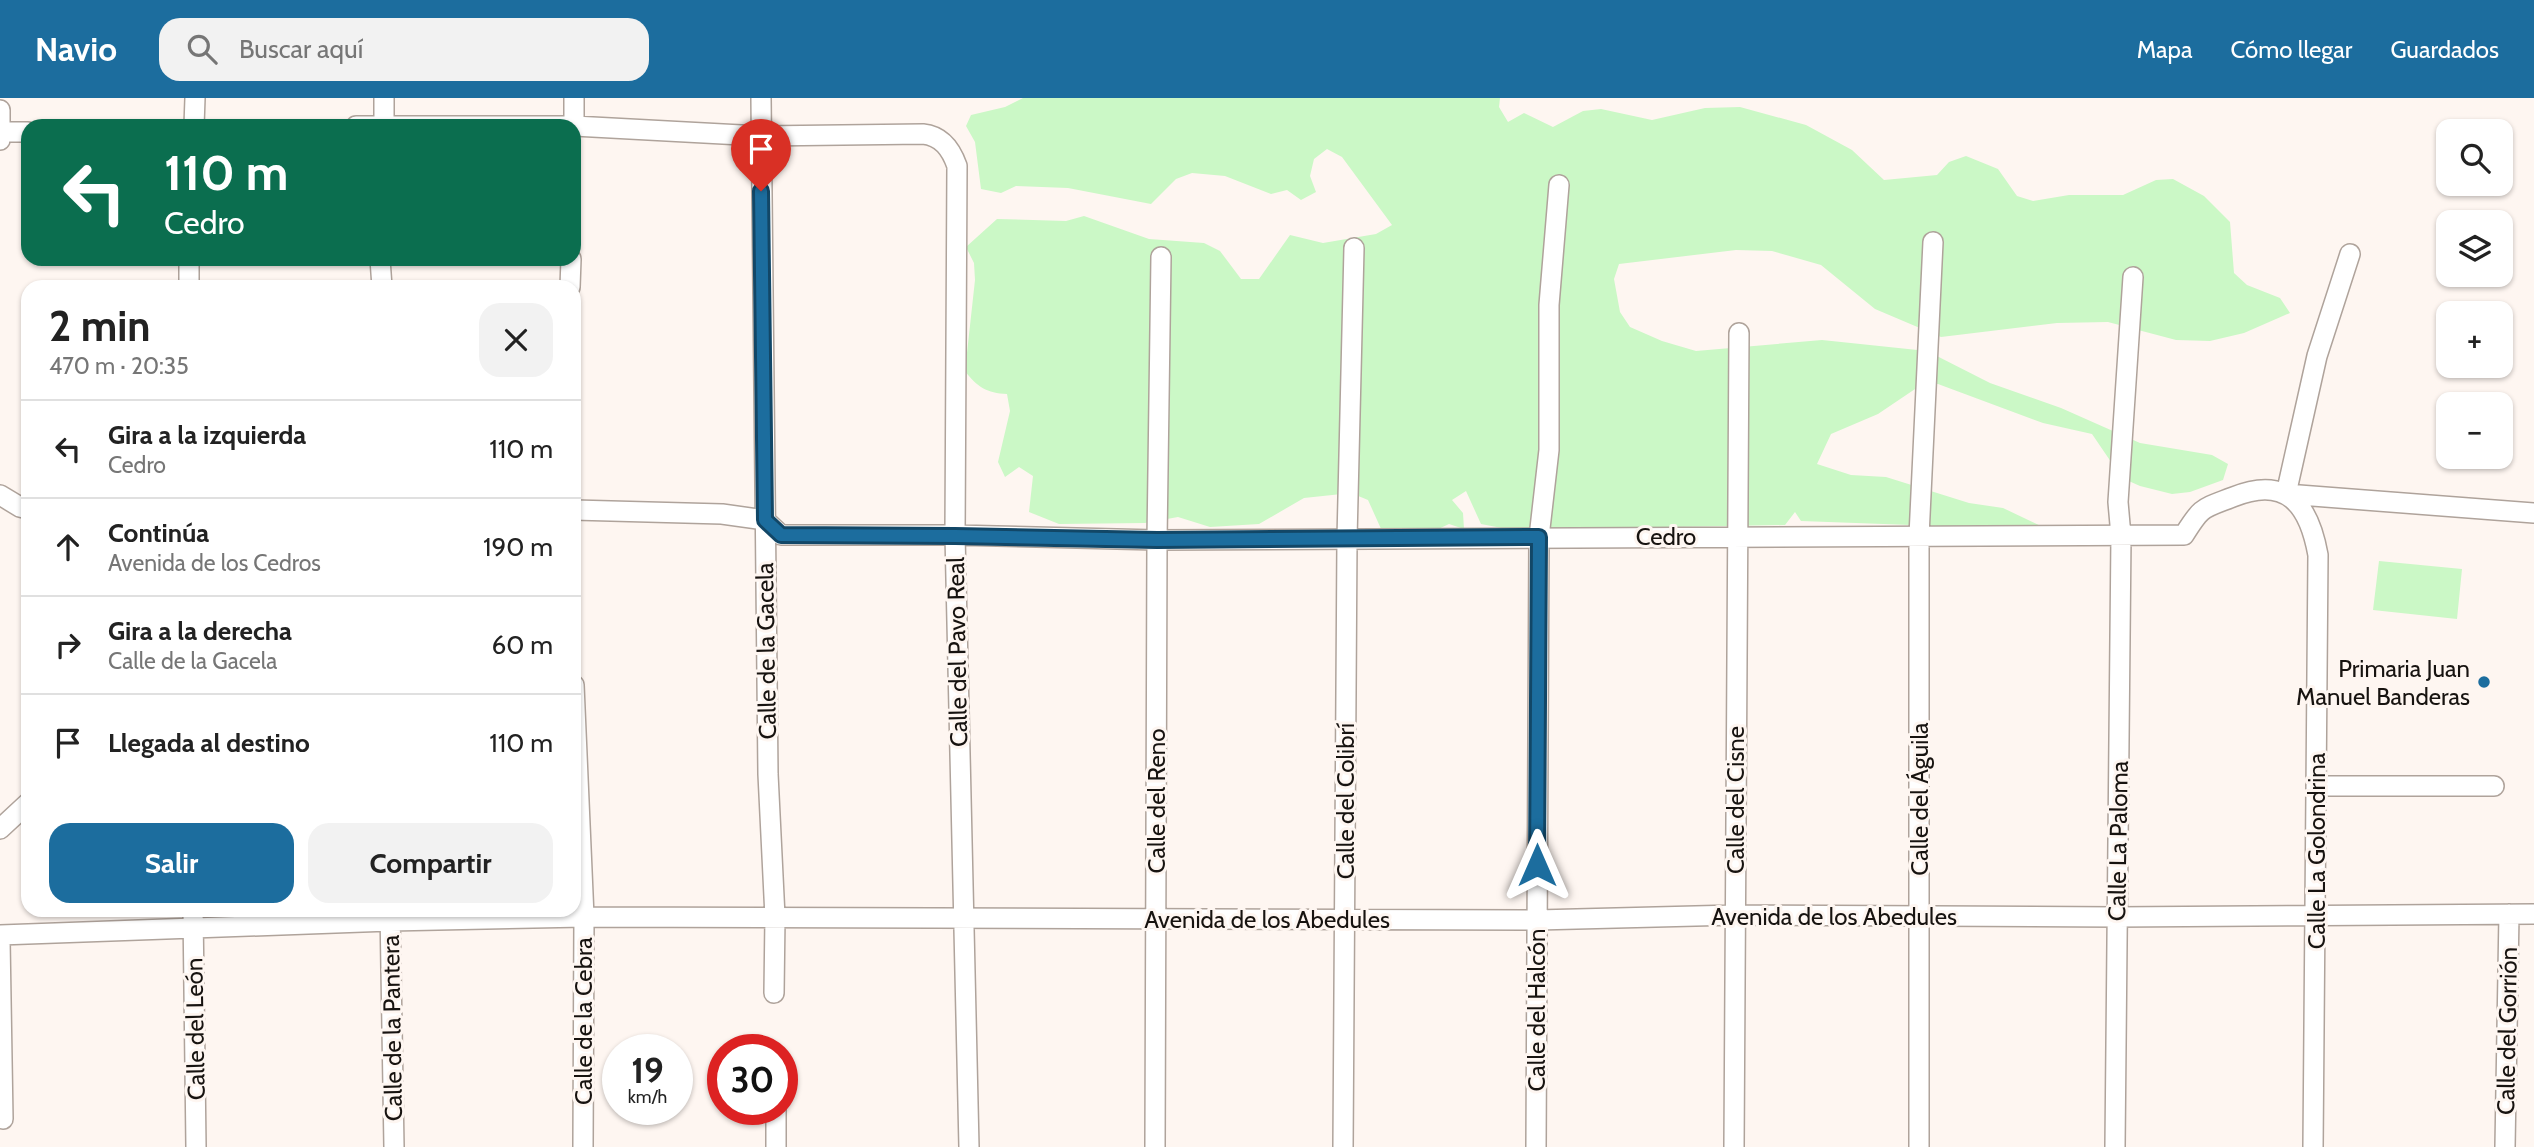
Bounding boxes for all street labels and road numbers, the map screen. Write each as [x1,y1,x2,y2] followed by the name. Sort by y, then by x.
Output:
[1636,522,1696,551] street label: Cedro
[941,556,973,747] street label: Calle del Pavo Real
[750,562,782,740] street label: Calle de la Gacela
[1905,722,1934,876] street label: Calle del Águila
[1331,723,1360,879] street label: Calle del Colibrí
[1721,726,1750,874] street label: Calle del Cisne
[1142,729,1171,873] street label: Calle del Reno
[2302,752,2331,949] street label: Calle La Golondrina
[2102,760,2134,921] street label: Calle La Paloma
[1711,902,1957,931] street label: Avenida de los Abedules
[1144,905,1390,934] street label: Avenida de los Abedules
[1522,929,1551,1092] street label: Calle del Halcón
[376,934,408,1121] street label: Calle de la Pantera
[569,937,598,1105] street label: Calle de la Cebra
[2491,947,2523,1115] street label: Calle del Gorrión
[179,957,211,1101] street label: Calle del León

